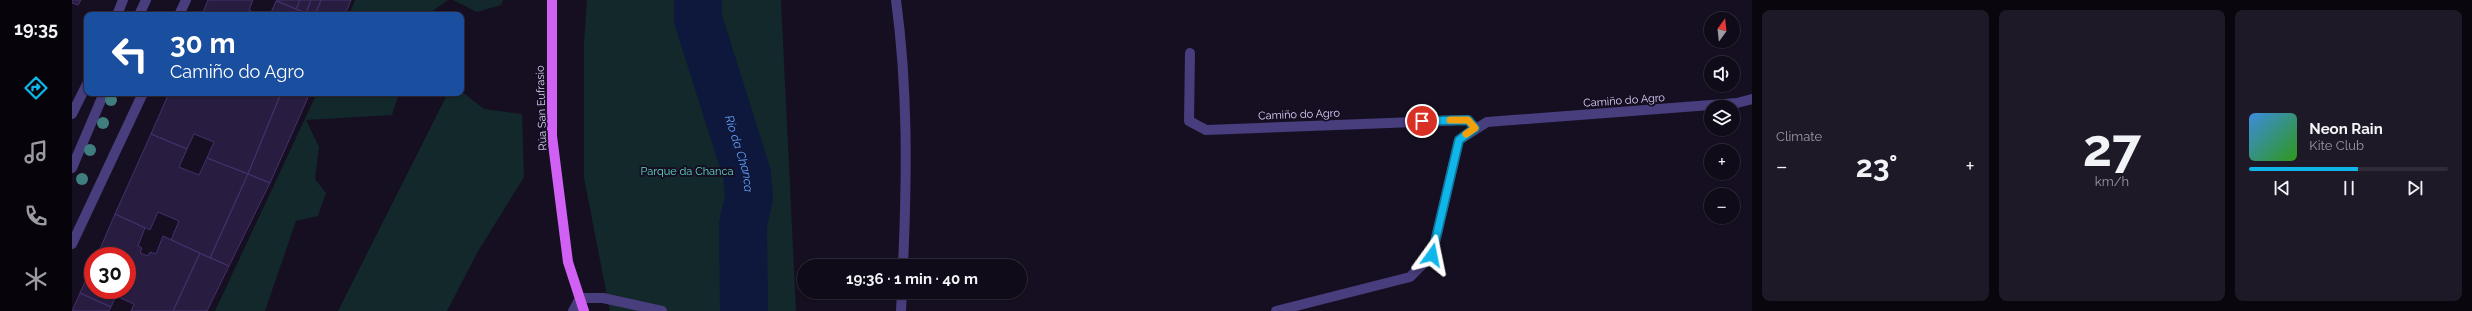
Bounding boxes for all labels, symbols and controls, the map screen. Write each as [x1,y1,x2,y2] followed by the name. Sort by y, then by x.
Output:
[1704,12,1740,48] north arrow
[1704,12,1740,224] map controls
[14,18,58,39] text: 19:35
[170,27,236,60] text: 30 m
[104,28,156,80] icon: left
[1704,56,1740,92] button: sound
[170,61,304,82] text: Camiño do Agro
[534,65,549,151] street label: Rúa San Eufrasio
[22,74,50,102] icon: directions
[1583,91,1666,110] street label: Camiño do Agro
[1704,100,1740,136] button: layers
[1405,104,1439,138] pin
[1258,107,1341,122] street label: Camiño do Agro
[1411,110,1433,132] icon: arrive
[722,114,756,193] water label: Río da Chanca
[2083,117,2141,178] text: 27
[2309,120,2383,138] text: Neon Rain
[1776,129,1822,144] text: Climate
[22,138,50,166] icon: music
[2309,138,2364,153] text: Kite Club
[1704,144,1740,180] button: +
[1856,149,1898,184] text: 23°
[1776,153,1788,179] text: −
[1966,153,1975,179] text: +
[640,165,734,178] park label: Parque da Chanca
[2095,174,2129,189] text: km/h
[2271,177,2293,199] icon: previous
[2338,177,2360,199] icon: pause
[2404,177,2426,199] icon: next
[1704,188,1740,224] button: −
[22,202,50,230] icon: phone
[1411,234,1453,276] position arrow
[84,247,136,299] speed limit sign: 30
[22,265,50,293] icon: climate
[846,270,978,288] text: 19:36 · 1 min · 40 m

